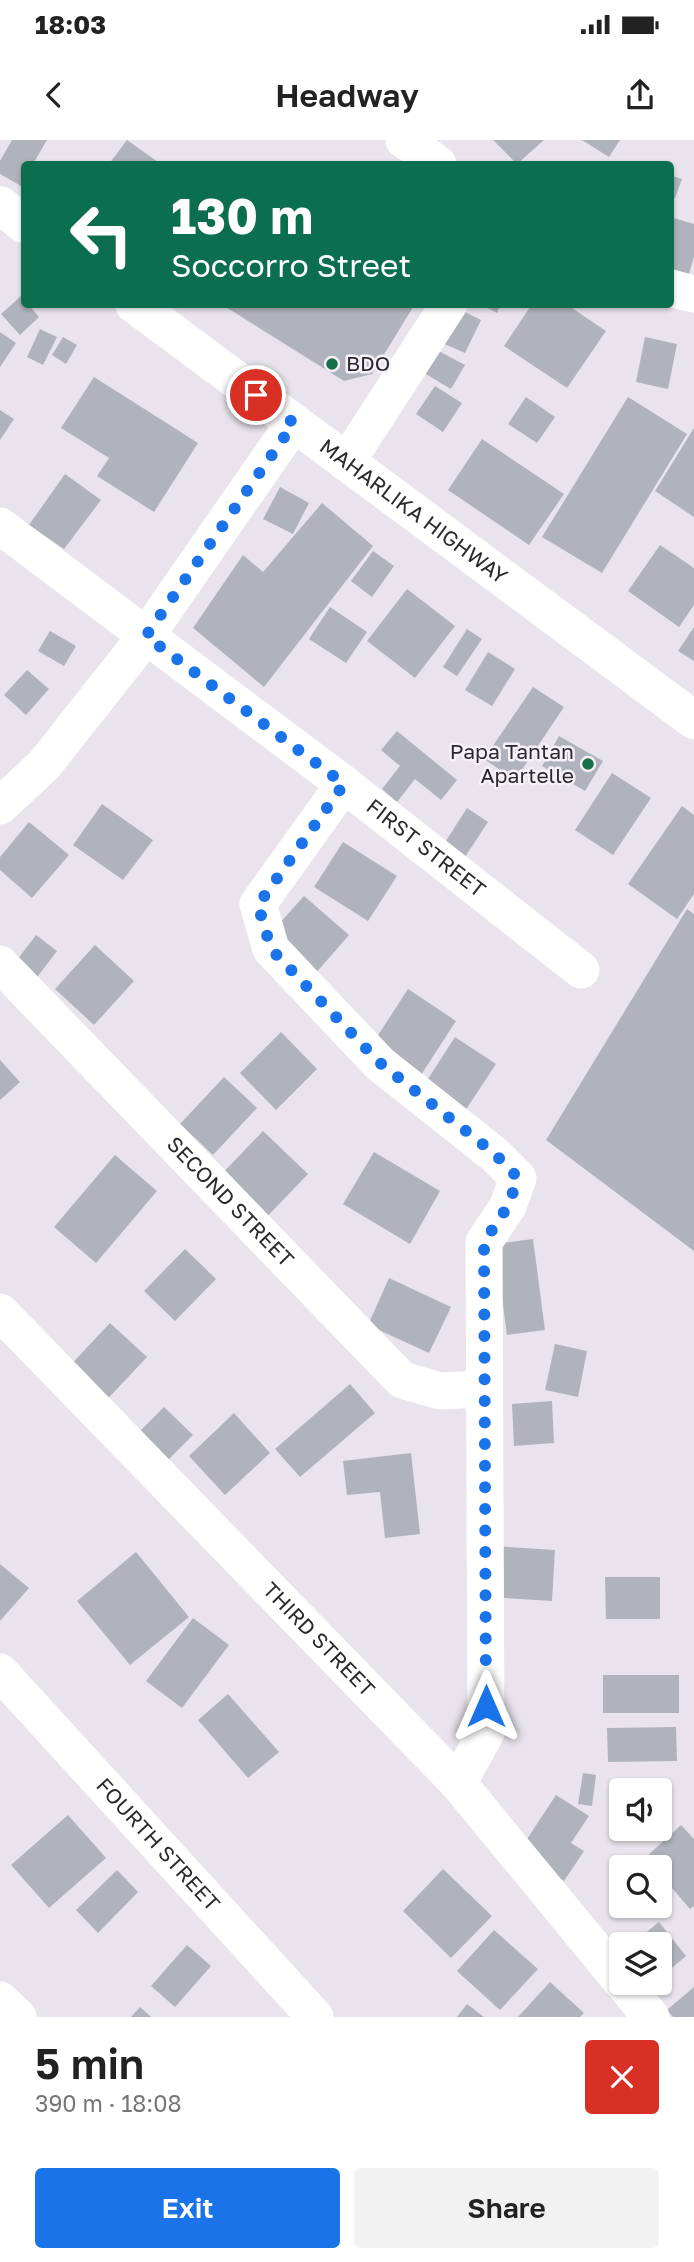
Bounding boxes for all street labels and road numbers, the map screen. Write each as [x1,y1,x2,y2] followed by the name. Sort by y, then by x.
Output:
[315,433,513,589] street label: MAHARLIKA HIGHWAY
[362,793,491,902] street label: FIRST STREET
[162,1131,300,1272] street label: SECOND STREET
[258,1576,381,1702] street label: THIRD STREET
[91,1772,226,1916] street label: FOURTH STREET

